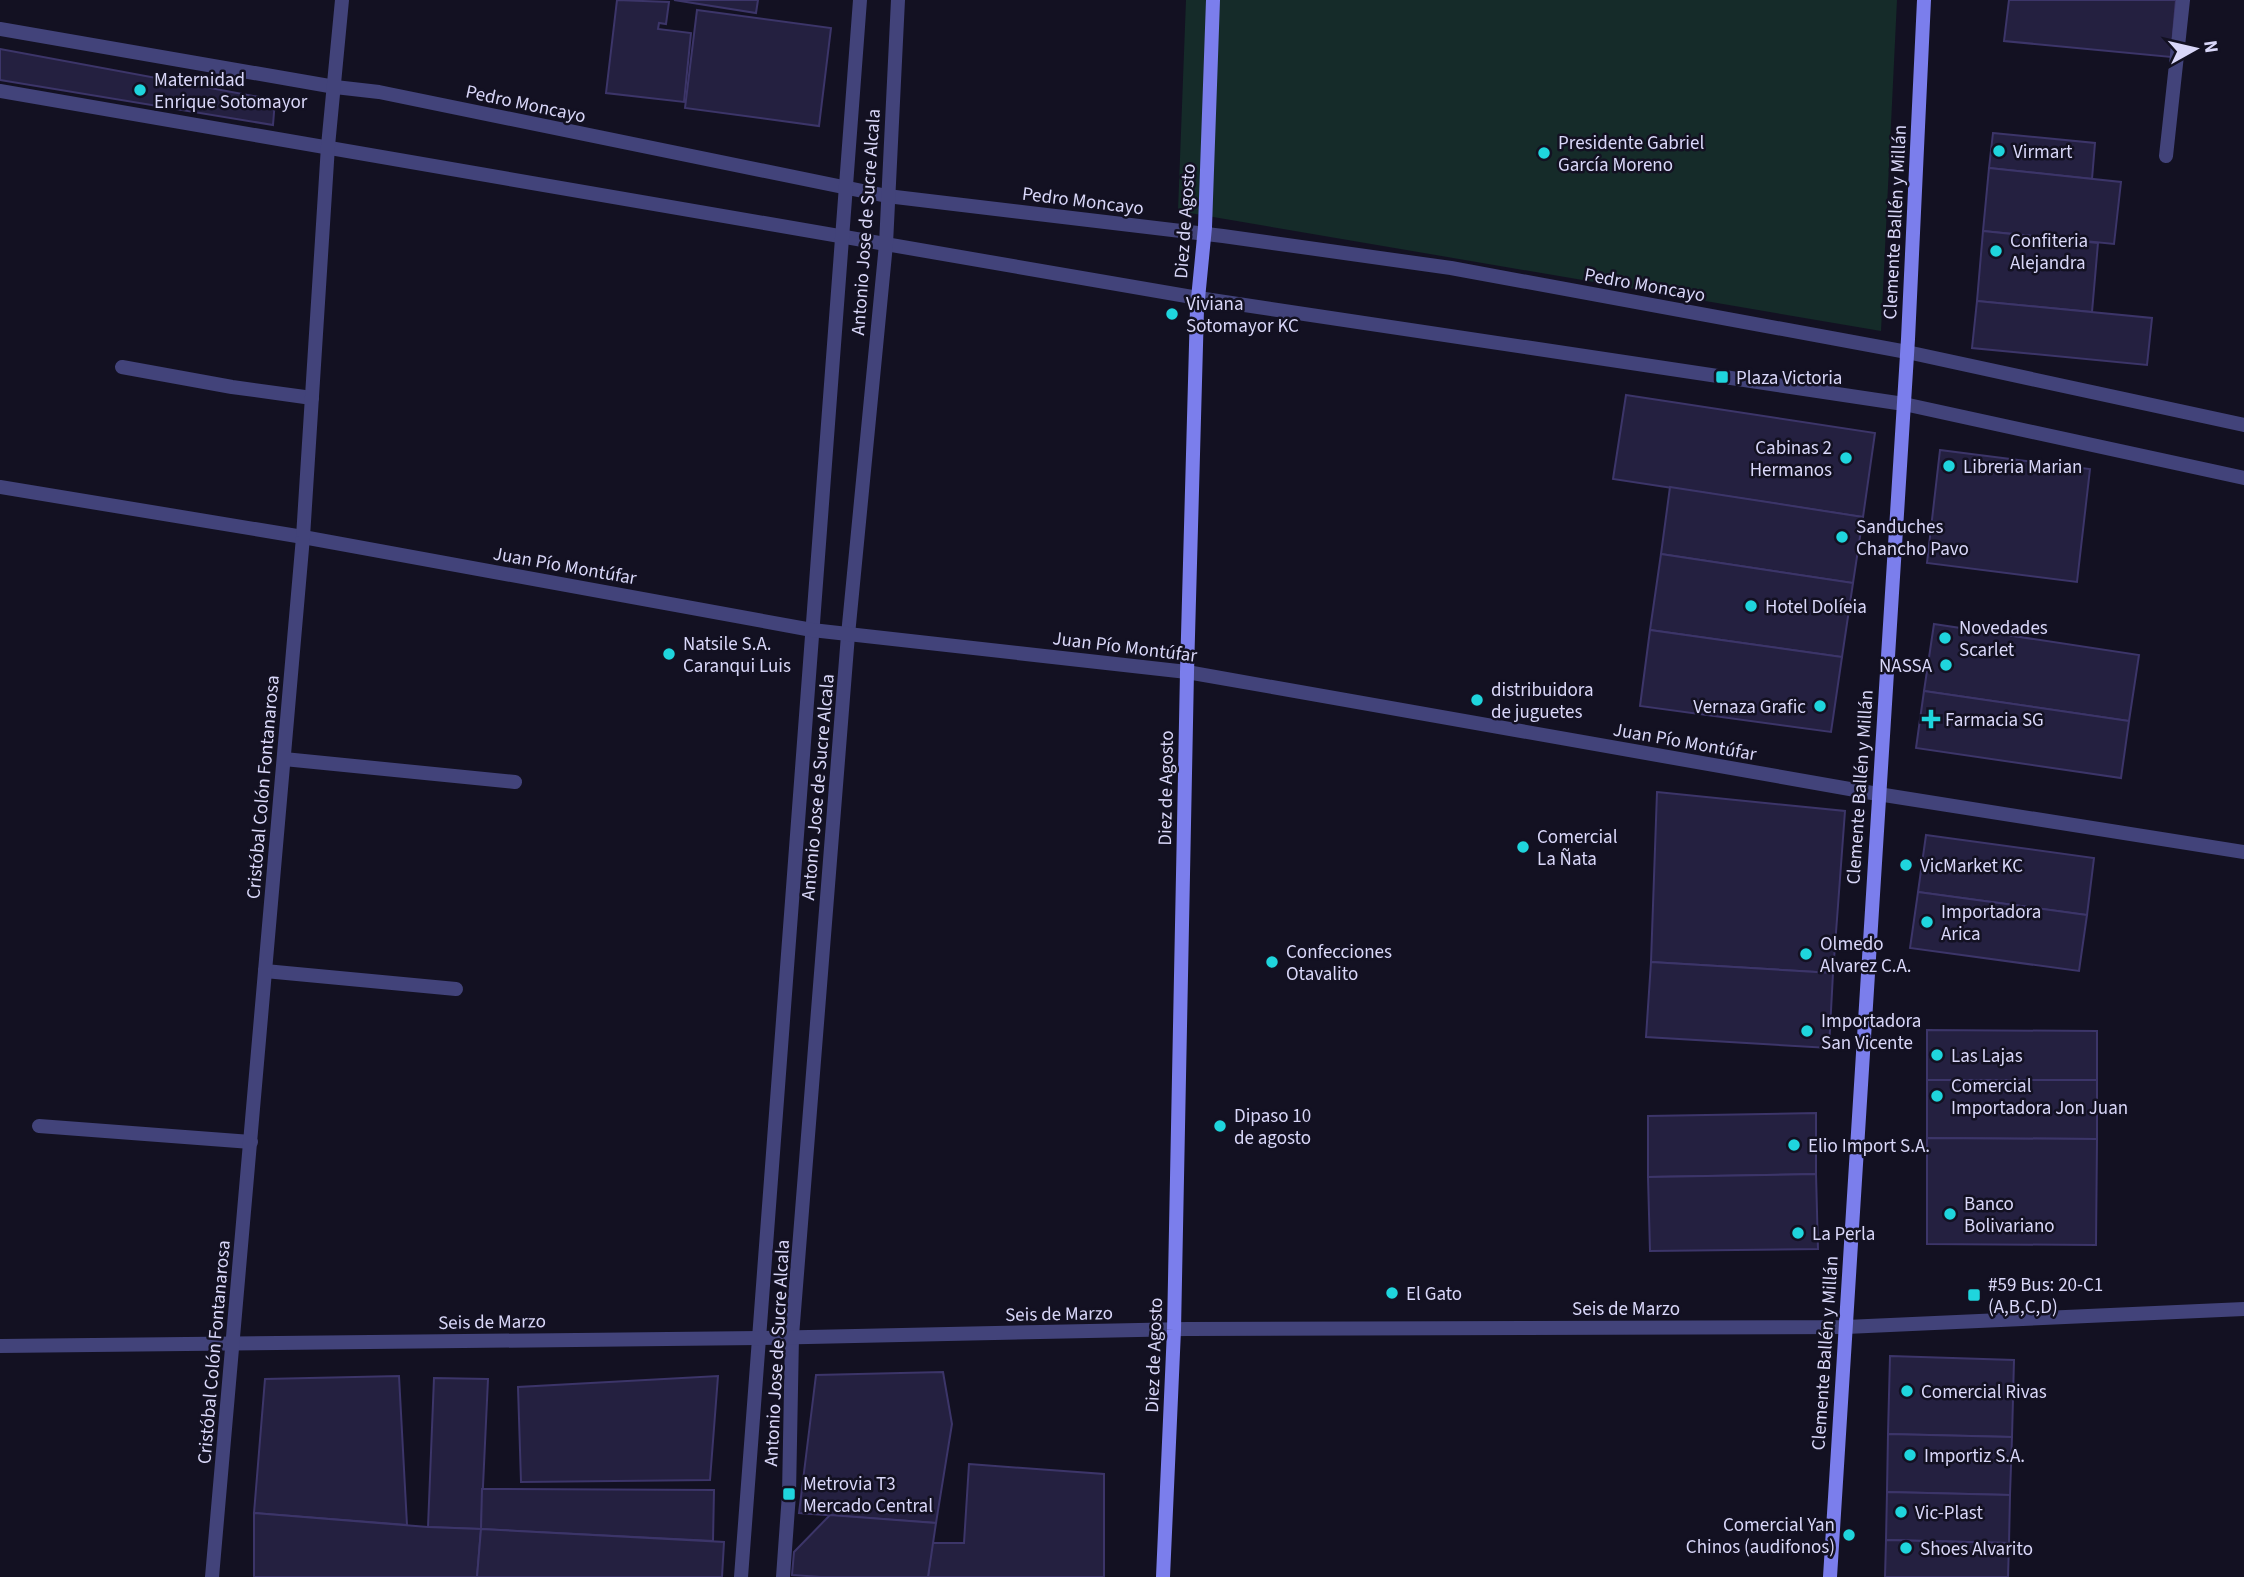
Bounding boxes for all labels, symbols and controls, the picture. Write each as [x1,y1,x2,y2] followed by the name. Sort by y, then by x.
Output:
[2160,14,2230,84] north arrow
[2196,39,2225,55] text: N
[154,67,308,116] place label: Maternidad Enrique Sotomayor
[463,79,588,130] street label: Pedro Moncayo
[132,82,148,98] marker: Maternidad Enrique Sotomayor
[845,108,888,336] street label: Antonio Jose de Sucre Alcala
[1877,124,1914,320] street label: Clemente Ballén y Millán
[1558,130,1704,179] place label: Presidente Gabriel García Moreno
[2013,139,2073,166] place label: Virmart
[1991,143,2007,159] marker: Virmart
[1536,145,1552,161] marker: Presidente Gabriel García Moreno
[1168,163,1203,280] street label: Diez de Agosto
[1020,181,1145,222] street label: Pedro Moncayo
[2010,228,2088,277] place label: Confiteria Alejandra
[1988,243,2004,259] marker: Confiteria Alejandra
[1582,262,1707,309] street label: Pedro Moncayo
[1186,291,1299,340] place label: Viviana Sotomayor KC
[1164,306,1180,322] marker: Viviana Sotomayor KC
[1736,365,1842,392] place label: Plaza Victoria
[1714,369,1730,385] marker: Plaza Victoria
[1750,435,1832,484] place label: Cabinas 2 Hermanos
[1838,450,1854,466] marker: Cabinas 2 Hermanos
[1963,454,2083,481] place label: Libreria Marian
[1941,458,1957,474] marker: Libreria Marian
[1856,514,1969,563] place label: Sanduches Chancho Pavo
[1834,529,1850,545] marker: Sanduches Chancho Pavo
[491,541,639,592] street label: Juan Pío Montúfar
[1765,594,1867,621] place label: Hotel Dolíeia
[1743,598,1759,614] marker: Hotel Dolíeia
[1959,615,2048,664] place label: Novedades Scarlet
[1051,625,1199,670] street label: Juan Pío Montúfar
[1937,630,1953,646] marker: Novedades Scarlet
[683,631,791,680] place label: Natsile S.A. Caranqui Luis
[661,646,677,662] marker: Natsile S.A. Caranqui Luis
[1879,653,1933,680] place label: NASSA
[1938,657,1954,673] marker: NASSA
[795,673,842,901] street label: Antonio Jose de Sucre Alcala
[240,674,287,900] street label: Cristóbal Colón Fontanarosa
[1491,677,1594,726] place label: distribuidora de juguetes
[1840,689,1881,885] street label: Clemente Ballén y Millán
[1469,692,1485,708] marker: distribuidora de juguetes
[1693,694,1806,721] place label: Vernaza Grafic
[1812,698,1828,714] marker: Vernaza Grafic
[1945,707,2044,734] place label: Farmacia SG
[1923,711,1939,727] marker: Farmacia SG
[1611,717,1759,768] street label: Juan Pío Montúfar
[1152,730,1181,846] street label: Diez de Agosto
[1537,824,1618,873] place label: Comercial La Ñata
[1515,839,1531,855] marker: Comercial La Ñata
[1920,853,2023,880] place label: VicMarket KC
[1898,857,1914,873] marker: VicMarket KC
[1941,899,2041,948] place label: Importadora Arica
[1919,914,1935,930] marker: Importadora Arica
[1820,931,1912,980] place label: Olmedo Alvarez C.A.
[1286,939,1392,988] place label: Confecciones Otavalito
[1798,946,1814,962] marker: Olmedo Alvarez C.A.
[1264,954,1280,970] marker: Confecciones Otavalito
[1821,1008,1921,1057] place label: Importadora San Vicente
[1799,1023,1815,1039] marker: Importadora San Vicente
[1951,1043,2023,1070] place label: Las Lajas
[1929,1047,1945,1063] marker: Las Lajas
[1951,1073,2128,1122] place label: Comercial Importadora Jon Juan
[1929,1088,1945,1104] marker: Comercial Importadora Jon Juan
[1234,1103,1311,1152] place label: Dipaso 10 de agosto
[1212,1118,1228,1134] marker: Dipaso 10 de agosto
[1808,1133,1930,1160] place label: Elio Import S.A.
[1786,1137,1802,1153] marker: Elio Import S.A.
[1964,1191,2055,1240] place label: Banco Bolivariano
[1942,1206,1958,1222] marker: Banco Bolivariano
[1812,1221,1875,1248] place label: La Perla
[1790,1225,1806,1241] marker: La Perla
[191,1239,238,1465] street label: Cristóbal Colón Fontanarosa
[758,1239,797,1467] street label: Antonio Jose de Sucre Alcala
[1805,1255,1846,1451] street label: Clemente Ballén y Millán
[1988,1272,2103,1321] place label: #59 Bus: 20-C1 (A,B,C,D)
[1406,1281,1462,1308] place label: El Gato
[1384,1285,1400,1301] marker: El Gato
[1966,1287,1982,1303] marker: #59 Bus: 20-C1 (A,B,C,D)
[1572,1296,1680,1323] street label: Seis de Marzo
[1139,1297,1170,1413] street label: Diez de Agosto
[1005,1300,1113,1329] street label: Seis de Marzo
[438,1308,546,1337] street label: Seis de Marzo
[1921,1379,2047,1406] place label: Comercial Rivas
[1899,1383,1915,1399] marker: Comercial Rivas
[1924,1443,2025,1470] place label: Importiz S.A.
[1902,1447,1918,1463] marker: Importiz S.A.
[803,1471,933,1520] place label: Metrovia T3 Mercado Central
[781,1486,797,1502] marker: Metrovia T3 Mercado Central
[1915,1500,1983,1527] place label: Vic-Plast
[1893,1504,1909,1520] marker: Vic-Plast
[1686,1512,1835,1561] place label: Comercial Yan Chinos (audifonos)
[1841,1527,1857,1543] marker: Comercial Yan Chinos (audifonos)
[1920,1536,2033,1563] place label: Shoes Alvarito
[1898,1540,1914,1556] marker: Shoes Alvarito

